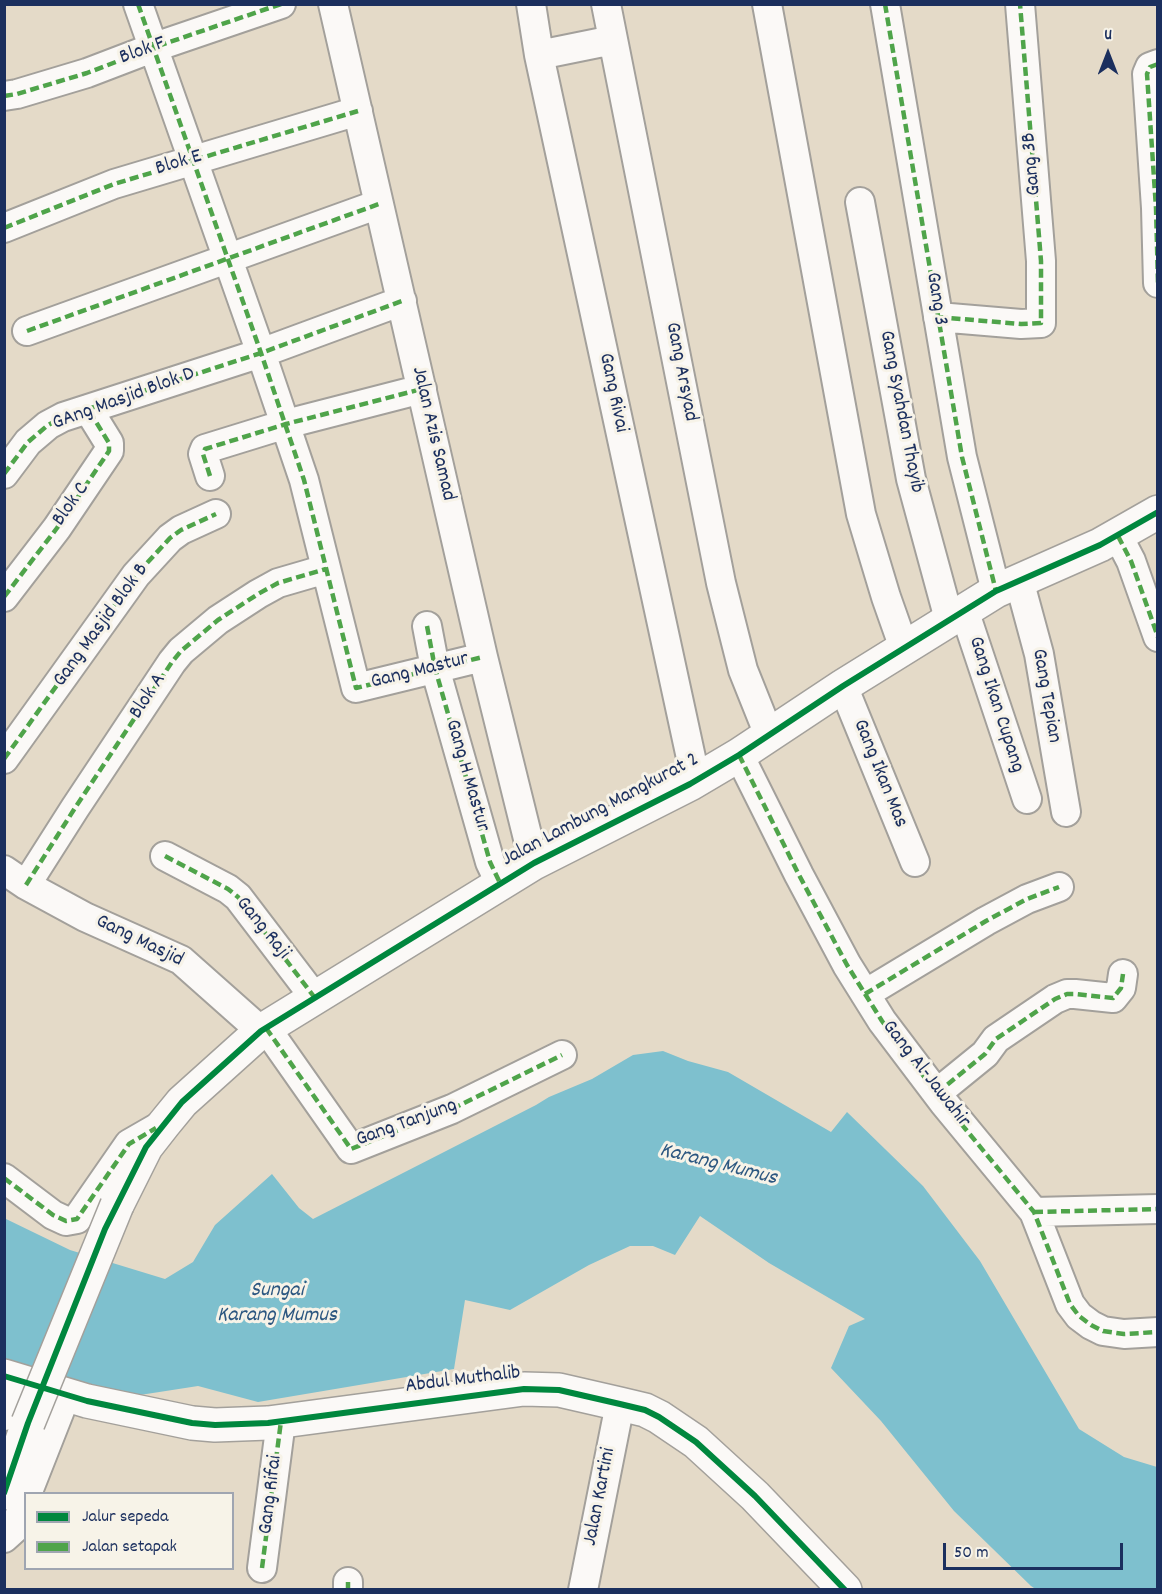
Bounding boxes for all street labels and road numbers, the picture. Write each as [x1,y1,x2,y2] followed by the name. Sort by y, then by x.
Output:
[117,32,169,72] street label: Blok F
[1018,131,1048,197] street label: Gang 3B
[153,145,205,183] street label: Blok E
[918,271,952,327] street label: Gang 3
[658,320,702,424] street label: Gang Arsyad
[872,329,928,495] street label: Gang Syahdan Thayib
[591,351,633,435] street label: Gang Rivai
[50,363,198,437] street label: GAng Masjid Blok D
[404,364,460,504] street label: Jalan Azis Samad
[48,478,96,532] street label: Blok C
[49,559,155,693] street label: Gang Masjid Blok B
[961,634,1029,776] street label: Gang Ikan Cupang
[1024,647,1066,745] street label: Gang Tepian
[369,648,471,696] street label: Gang Mastur
[125,670,173,724] street label: Blok A
[846,716,912,832] street label: Gang Ikan Mas
[438,717,494,835] street label: Gang H Mastur
[498,748,704,874] street label: Jalan Lambung Mangkurat 2
[229,892,295,966] street label: Gang Raji
[91,910,187,974] street label: Gang Masjid
[875,1016,975,1134] street label: Gang Al-Jawahir
[353,1094,461,1154] street label: Gang Tanjung
[404,1361,522,1401] street label: Abdul Muthalib
[579,1446,623,1548] street label: Jalan Kartini
[255,1454,289,1536] street label: Gang Rifai

